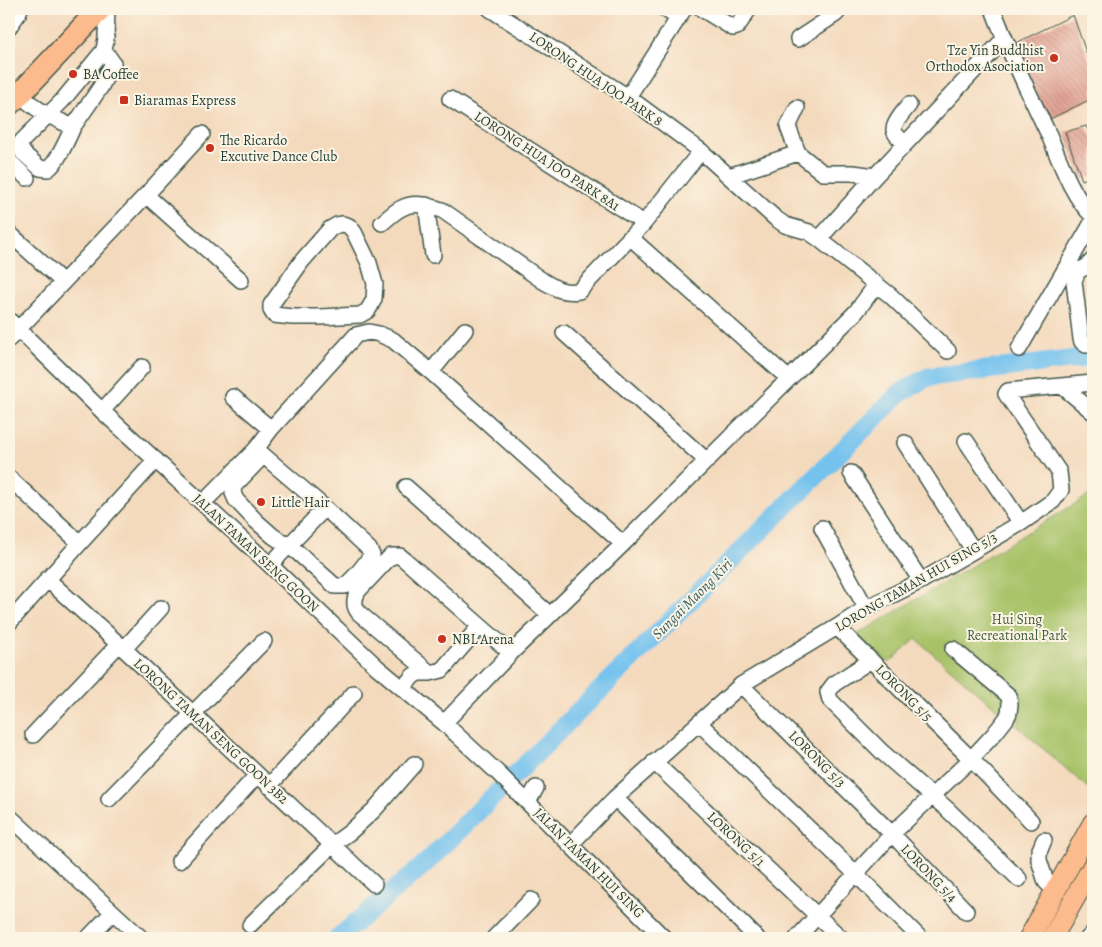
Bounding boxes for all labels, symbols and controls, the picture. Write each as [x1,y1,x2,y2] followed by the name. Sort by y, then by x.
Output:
[526,27,667,131] street label: LORONG HUA JOO PARK 8
[926,41,1044,76] place label: Tze Yin Buddhist Orthodox Asociation
[1048,52,1060,64] marker: Tze Yin Buddhist Orthodox Asociation
[83,65,139,84] place label: BA Coffee
[67,68,79,80] marker: BA Coffee
[134,91,236,110] place label: Biaramas Express
[118,94,130,106] marker: Biaramas Express
[470,107,624,215] street label: LORONG HUA JOO PARK 8A1
[220,131,337,166] place label: The Ricardo Excutive Dance Club
[204,142,216,154] marker: The Ricardo Excutive Dance Club
[189,489,323,617] street label: JALAN TAMAN SENG GOON
[271,493,330,512] place label: Little Hair
[255,496,267,508] marker: Little Hair
[831,528,1001,636] street label: LORONG TAMAN HUI SING 5/3
[647,554,737,644] water label: Sungai Maong Kiri
[967,610,1067,645] park label: Hui Sing Recreational Park
[452,630,514,649] place label: NBL Arena
[436,633,448,645] marker: NBL Arena
[129,654,293,808] street label: LORONG TAMAN SENG GOON 3B2
[871,660,937,726] street label: LORONG 5/5
[784,726,850,792] street label: LORONG 5/3
[530,804,648,922] street label: JALAN TAMAN HUI SING
[703,807,769,871] street label: LORONG 5/1
[896,840,962,906] street label: LORONG 5/4

